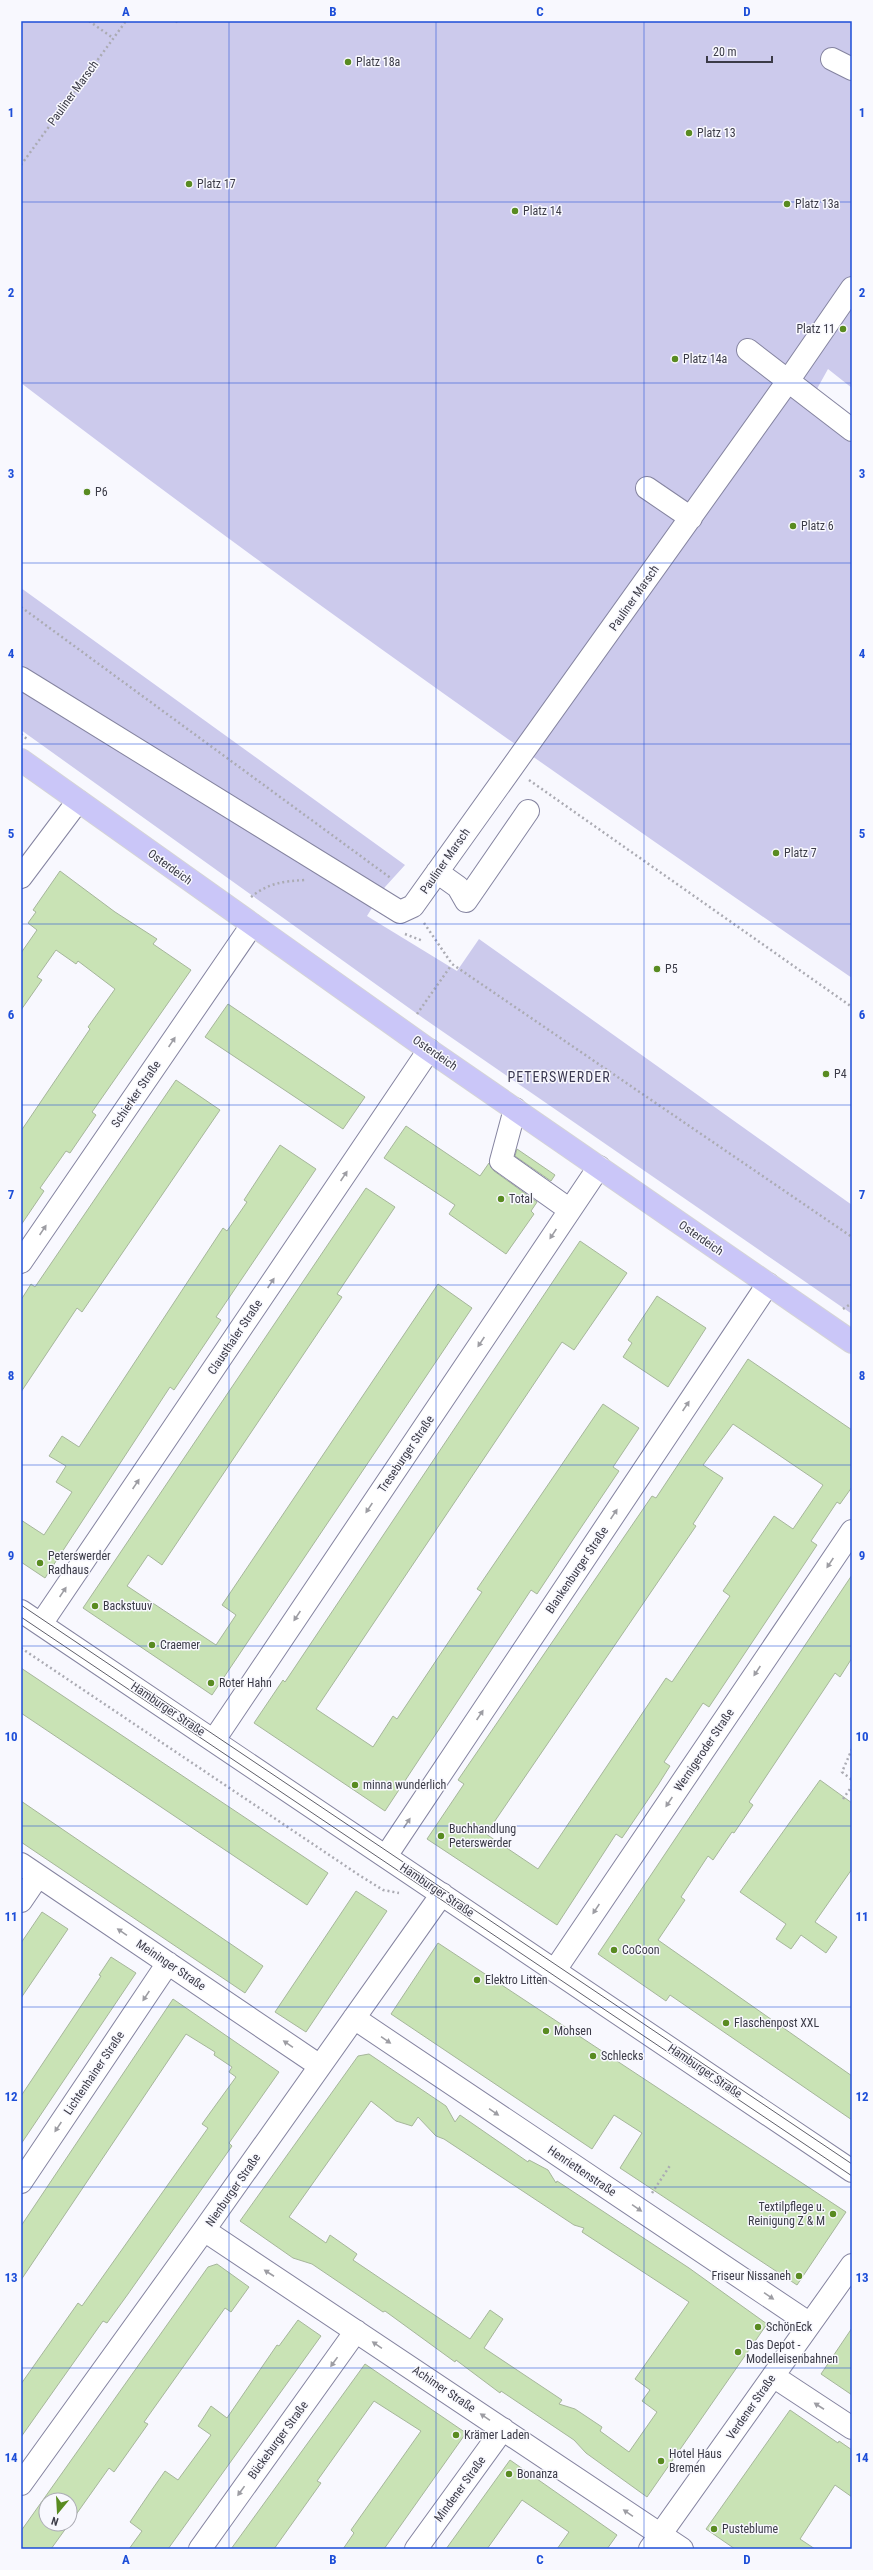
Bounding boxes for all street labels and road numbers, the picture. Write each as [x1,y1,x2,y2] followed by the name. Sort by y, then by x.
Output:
[45,58,101,128] street label: Pauliner Marsch
[606,562,662,633] street label: Pauliner Marsch
[417,825,473,896] street label: Pauliner Marsch
[145,846,195,888] street label: Osterdeich
[410,1033,460,1073] street label: Osterdeich
[108,1058,164,1130] street label: Schierker Straße
[676,1218,726,1258] street label: Osterdeich
[205,1297,265,1377] street label: Clausthaler Straße
[375,1412,437,1495] street label: Treseburger Straße
[543,1524,611,1616] street label: Blankenburger Straße
[128,1679,208,1739] street label: Hamburger Straße
[671,1706,737,1794] street label: Wernigeroder Straße
[397,1860,477,1920] street label: Hamburger Straße
[134,1937,209,1994] street label: Meininger Straße
[61,2028,127,2117] street label: Lichtenhainer Straße
[665,2041,745,2101] street label: Hamburger Straße
[545,2143,619,2199] street label: Henriettenstraße
[203,2151,264,2229] street label: Nienburger Straße
[410,2363,478,2415] street label: Achimer Straße
[723,2372,779,2442] street label: Verdener Straße
[245,2398,311,2482] street label: Bückeburger Straße
[431,2453,489,2525] street label: Mindener Straße

